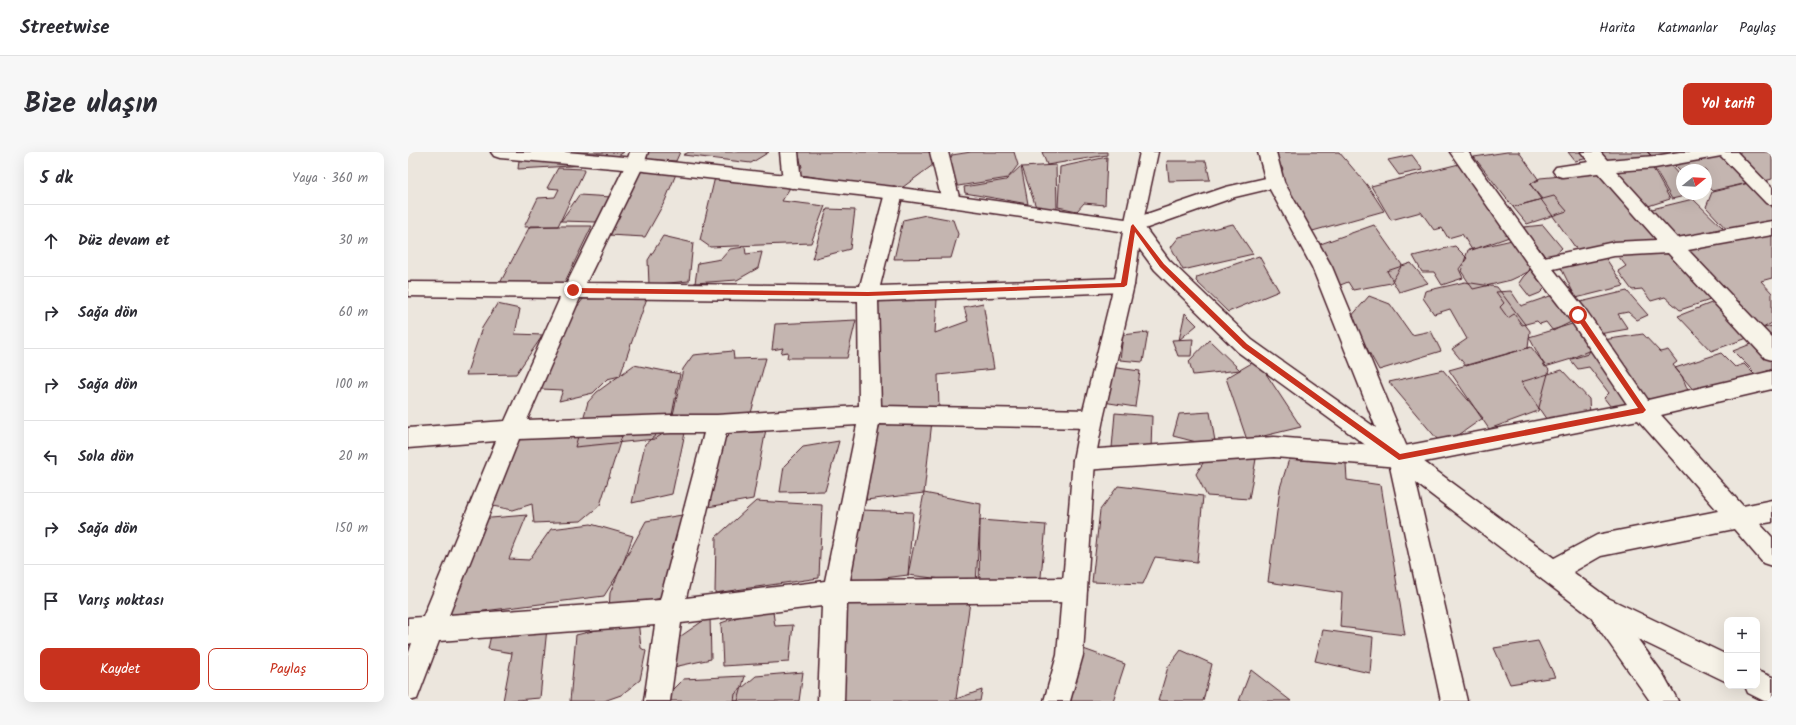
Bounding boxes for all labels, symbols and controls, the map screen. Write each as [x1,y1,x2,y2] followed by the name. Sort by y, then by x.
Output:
[20,13,110,43] text: Streetwise
[1599,17,1635,39] text: Harita
[1657,17,1717,39] text: Katmanlar
[1739,17,1776,39] text: Paylaş
[24,82,158,127] text: Bize ulaşın
[1683,83,1772,125] button: Yol tarifi
[1676,164,1712,200] north arrow
[40,165,73,192] text: 5 dk
[292,168,368,189] text: Yaya · 360 m
[78,229,170,253] text: Düz devam et
[40,230,62,252] icon: ahead
[339,230,368,251] text: 30 m
[564,281,582,299] route end
[78,301,138,325] text: Sağa dön
[40,302,62,324] icon: right
[339,302,368,323] text: 60 m
[1569,306,1587,324] route start
[78,373,138,397] text: Sağa dön
[40,374,62,396] icon: right
[335,374,368,395] text: 100 m
[78,445,134,469] text: Sola dön
[40,446,62,468] icon: left
[338,446,368,467] text: 20 m
[78,517,138,541] text: Sağa dön
[40,518,62,540] icon: right
[335,518,368,539] text: 150 m
[78,589,164,613] text: Varış noktası
[40,590,62,612] icon: arrive
[1724,617,1760,689] map controls
[1724,617,1760,653] button: +
[40,648,200,690] button: Kaydet
[208,648,368,690] button: Paylaş
[1724,653,1760,689] button: −

